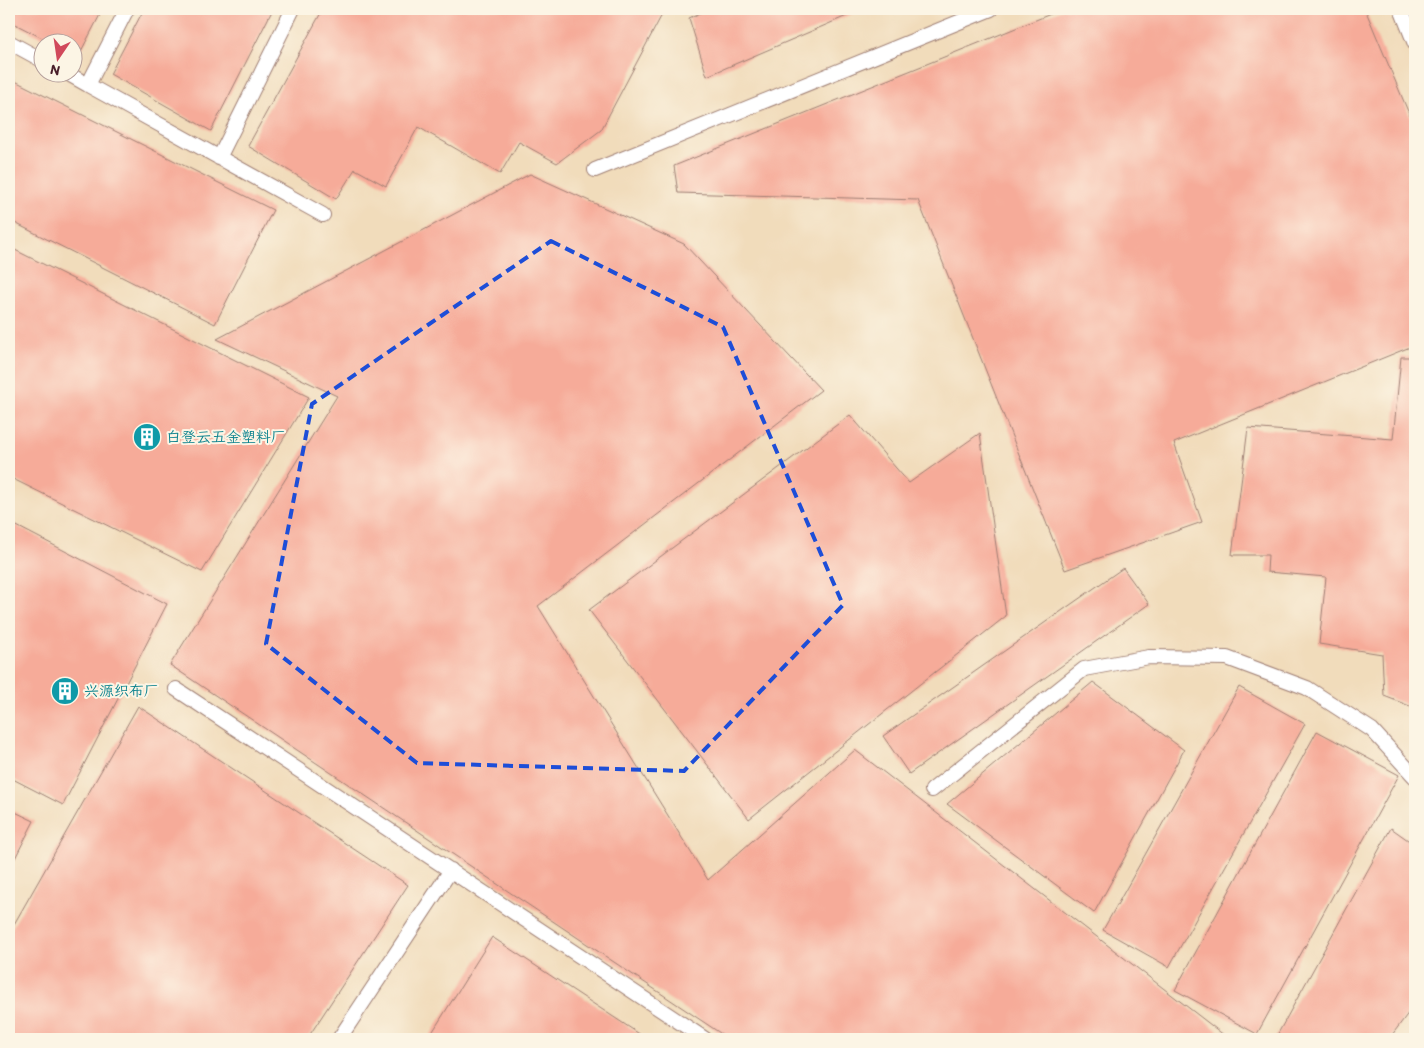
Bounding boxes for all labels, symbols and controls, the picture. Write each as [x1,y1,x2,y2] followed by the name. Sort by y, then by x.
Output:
[32,32,82,82] north arrow
[49,61,62,80] text: N
[132,422,162,452] building icon: 白登云五金塑料厂
[166,428,286,446] place label: 白登云五金塑料厂
[50,676,80,706] building icon: 兴源织布厂
[84,682,159,700] place label: 兴源织布厂

